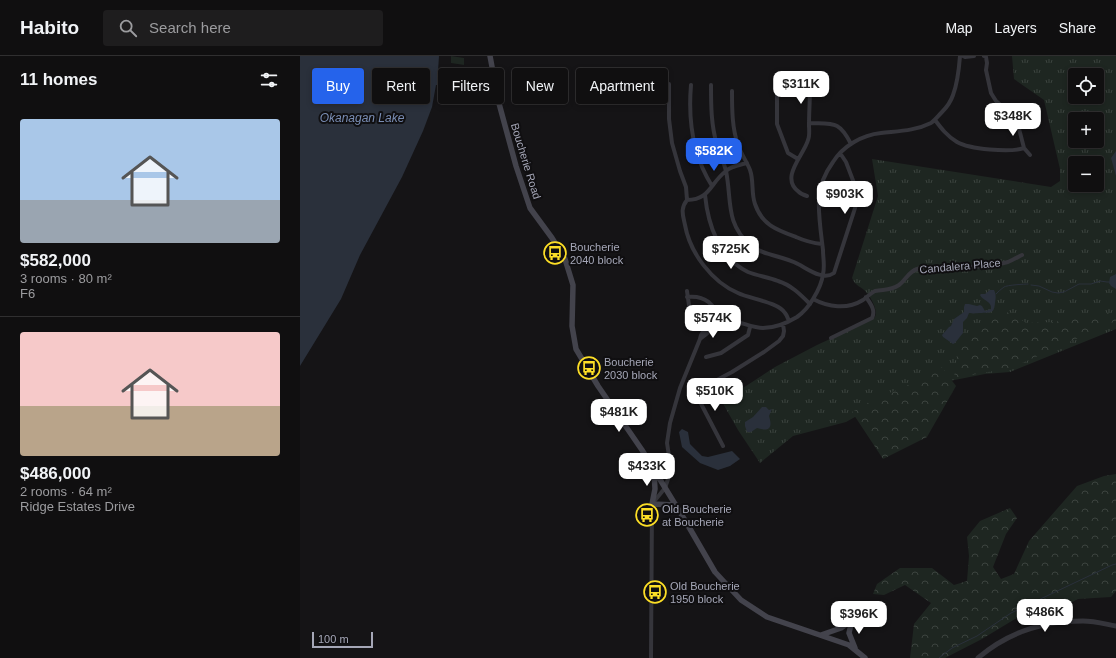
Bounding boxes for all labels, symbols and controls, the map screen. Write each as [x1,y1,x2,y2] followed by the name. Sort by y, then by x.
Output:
[103,10,383,46] search box
[20,17,79,38] text: Habito
[117,17,139,39] icon: search
[149,19,231,36] text: Search here
[945,20,973,36] text: Map
[995,20,1037,36] text: Layers
[1059,20,1096,36] text: Share
[312,68,364,104] chip: Buy
[372,68,430,104] chip: Rent
[438,68,504,104] chip: Filters
[512,68,568,104] chip: New
[576,68,668,104] chip: Apartment
[1068,68,1104,192] map controls
[1068,68,1104,104] button: locate
[258,69,280,91] icon: filters
[20,70,98,89] text: 11 homes
[773,71,829,105] pin: $311K
[782,76,820,91] text: $311K
[985,103,1041,137] pin: $348K
[994,108,1032,123] text: $348K
[320,111,405,125] water label: Okanagan Lake
[1068,112,1104,148] button: +
[509,122,543,200] street label: Boucherie Road
[686,138,742,172] pin: $582K
[695,143,733,158] text: $582K
[114,145,186,217] icon: home
[1068,156,1104,192] button: −
[817,181,873,215] pin: $903K
[826,186,864,201] text: $903K
[703,236,759,270] pin: $725K
[542,240,568,266] bus stop icon: Boucherie 2040 block
[570,241,624,266] place label: Boucherie 2040 block
[712,241,750,256] text: $725K
[20,251,91,270] text: $582,000
[919,256,1001,276] street label: Candalera Place
[20,271,112,286] text: 3 rooms · 80 m²
[20,286,35,301] text: F6
[685,305,741,339] pin: $574K
[694,310,732,325] text: $574K
[576,355,602,381] bus stop icon: Boucherie 2030 block
[604,356,658,381] place label: Boucherie 2030 block
[114,358,186,430] icon: home
[687,378,743,412] pin: $510K
[696,383,734,398] text: $510K
[591,399,647,433] pin: $481K
[600,404,638,419] text: $481K
[619,453,675,487] pin: $433K
[628,458,666,473] text: $433K
[20,464,91,483] text: $486,000
[20,484,112,499] text: 2 rooms · 64 m²
[20,499,135,514] text: Ridge Estates Drive
[634,502,660,528] bus stop icon: Old Boucherie at Boucherie
[662,503,732,528] place label: Old Boucherie at Boucherie
[642,579,668,605] bus stop icon: Old Boucherie 1950 block
[670,580,740,605] place label: Old Boucherie 1950 block
[1017,599,1073,633] pin: $486K
[831,601,887,635] pin: $396K
[1026,604,1064,619] text: $486K
[840,606,878,621] text: $396K
[312,630,373,649] scale bar
[318,633,349,645] text: 100 m

